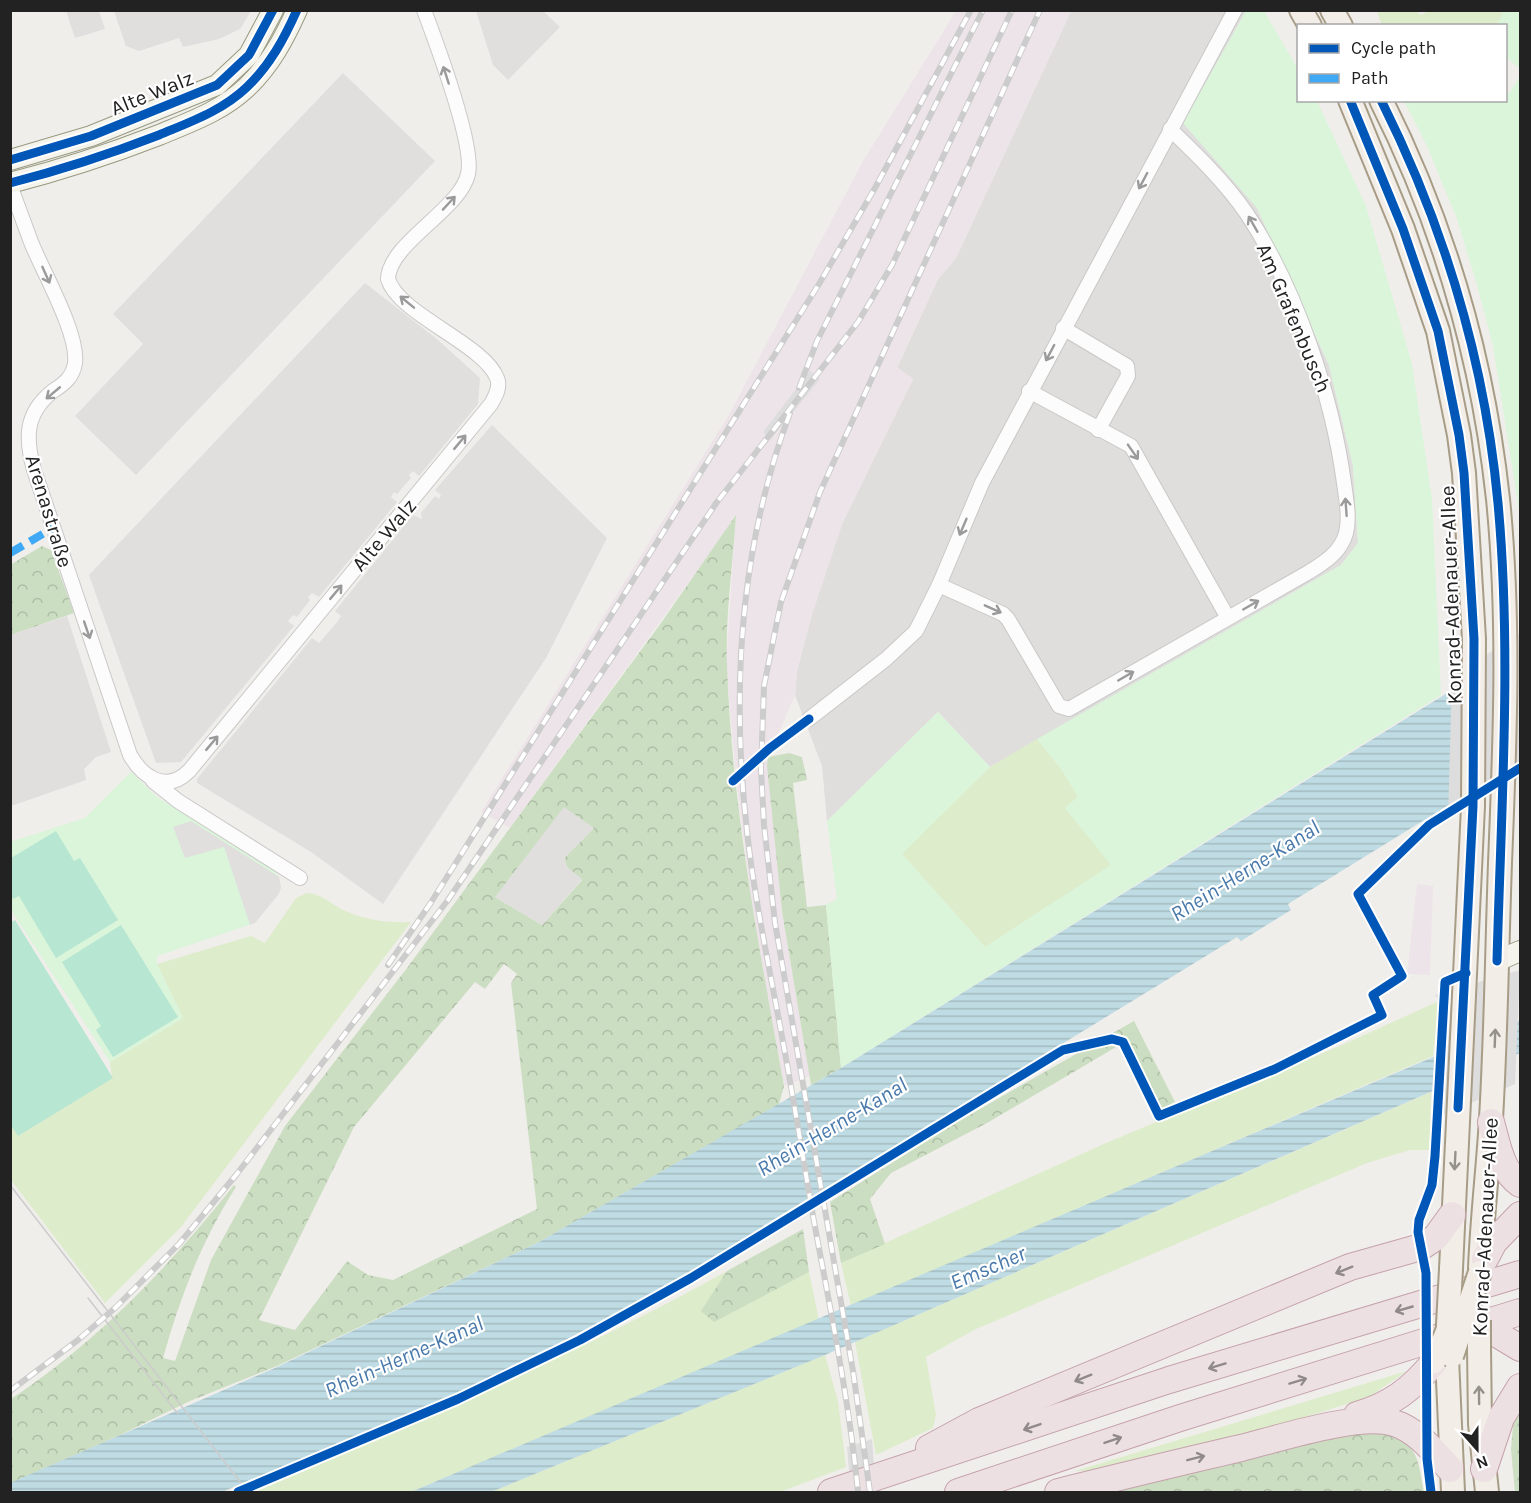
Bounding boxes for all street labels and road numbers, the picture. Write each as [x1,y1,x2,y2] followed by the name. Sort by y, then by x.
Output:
[107,66,197,120] street label: Alte Walz
[1252,240,1336,396] street label: Am Grafenbusch
[21,452,77,570] street label: Arenastraße
[1435,485,1467,705] street label: Konrad-Adenauer-Allee
[347,494,421,576] street label: Alte Walz
[1467,1117,1503,1337] street label: Konrad-Adenauer-Allee

